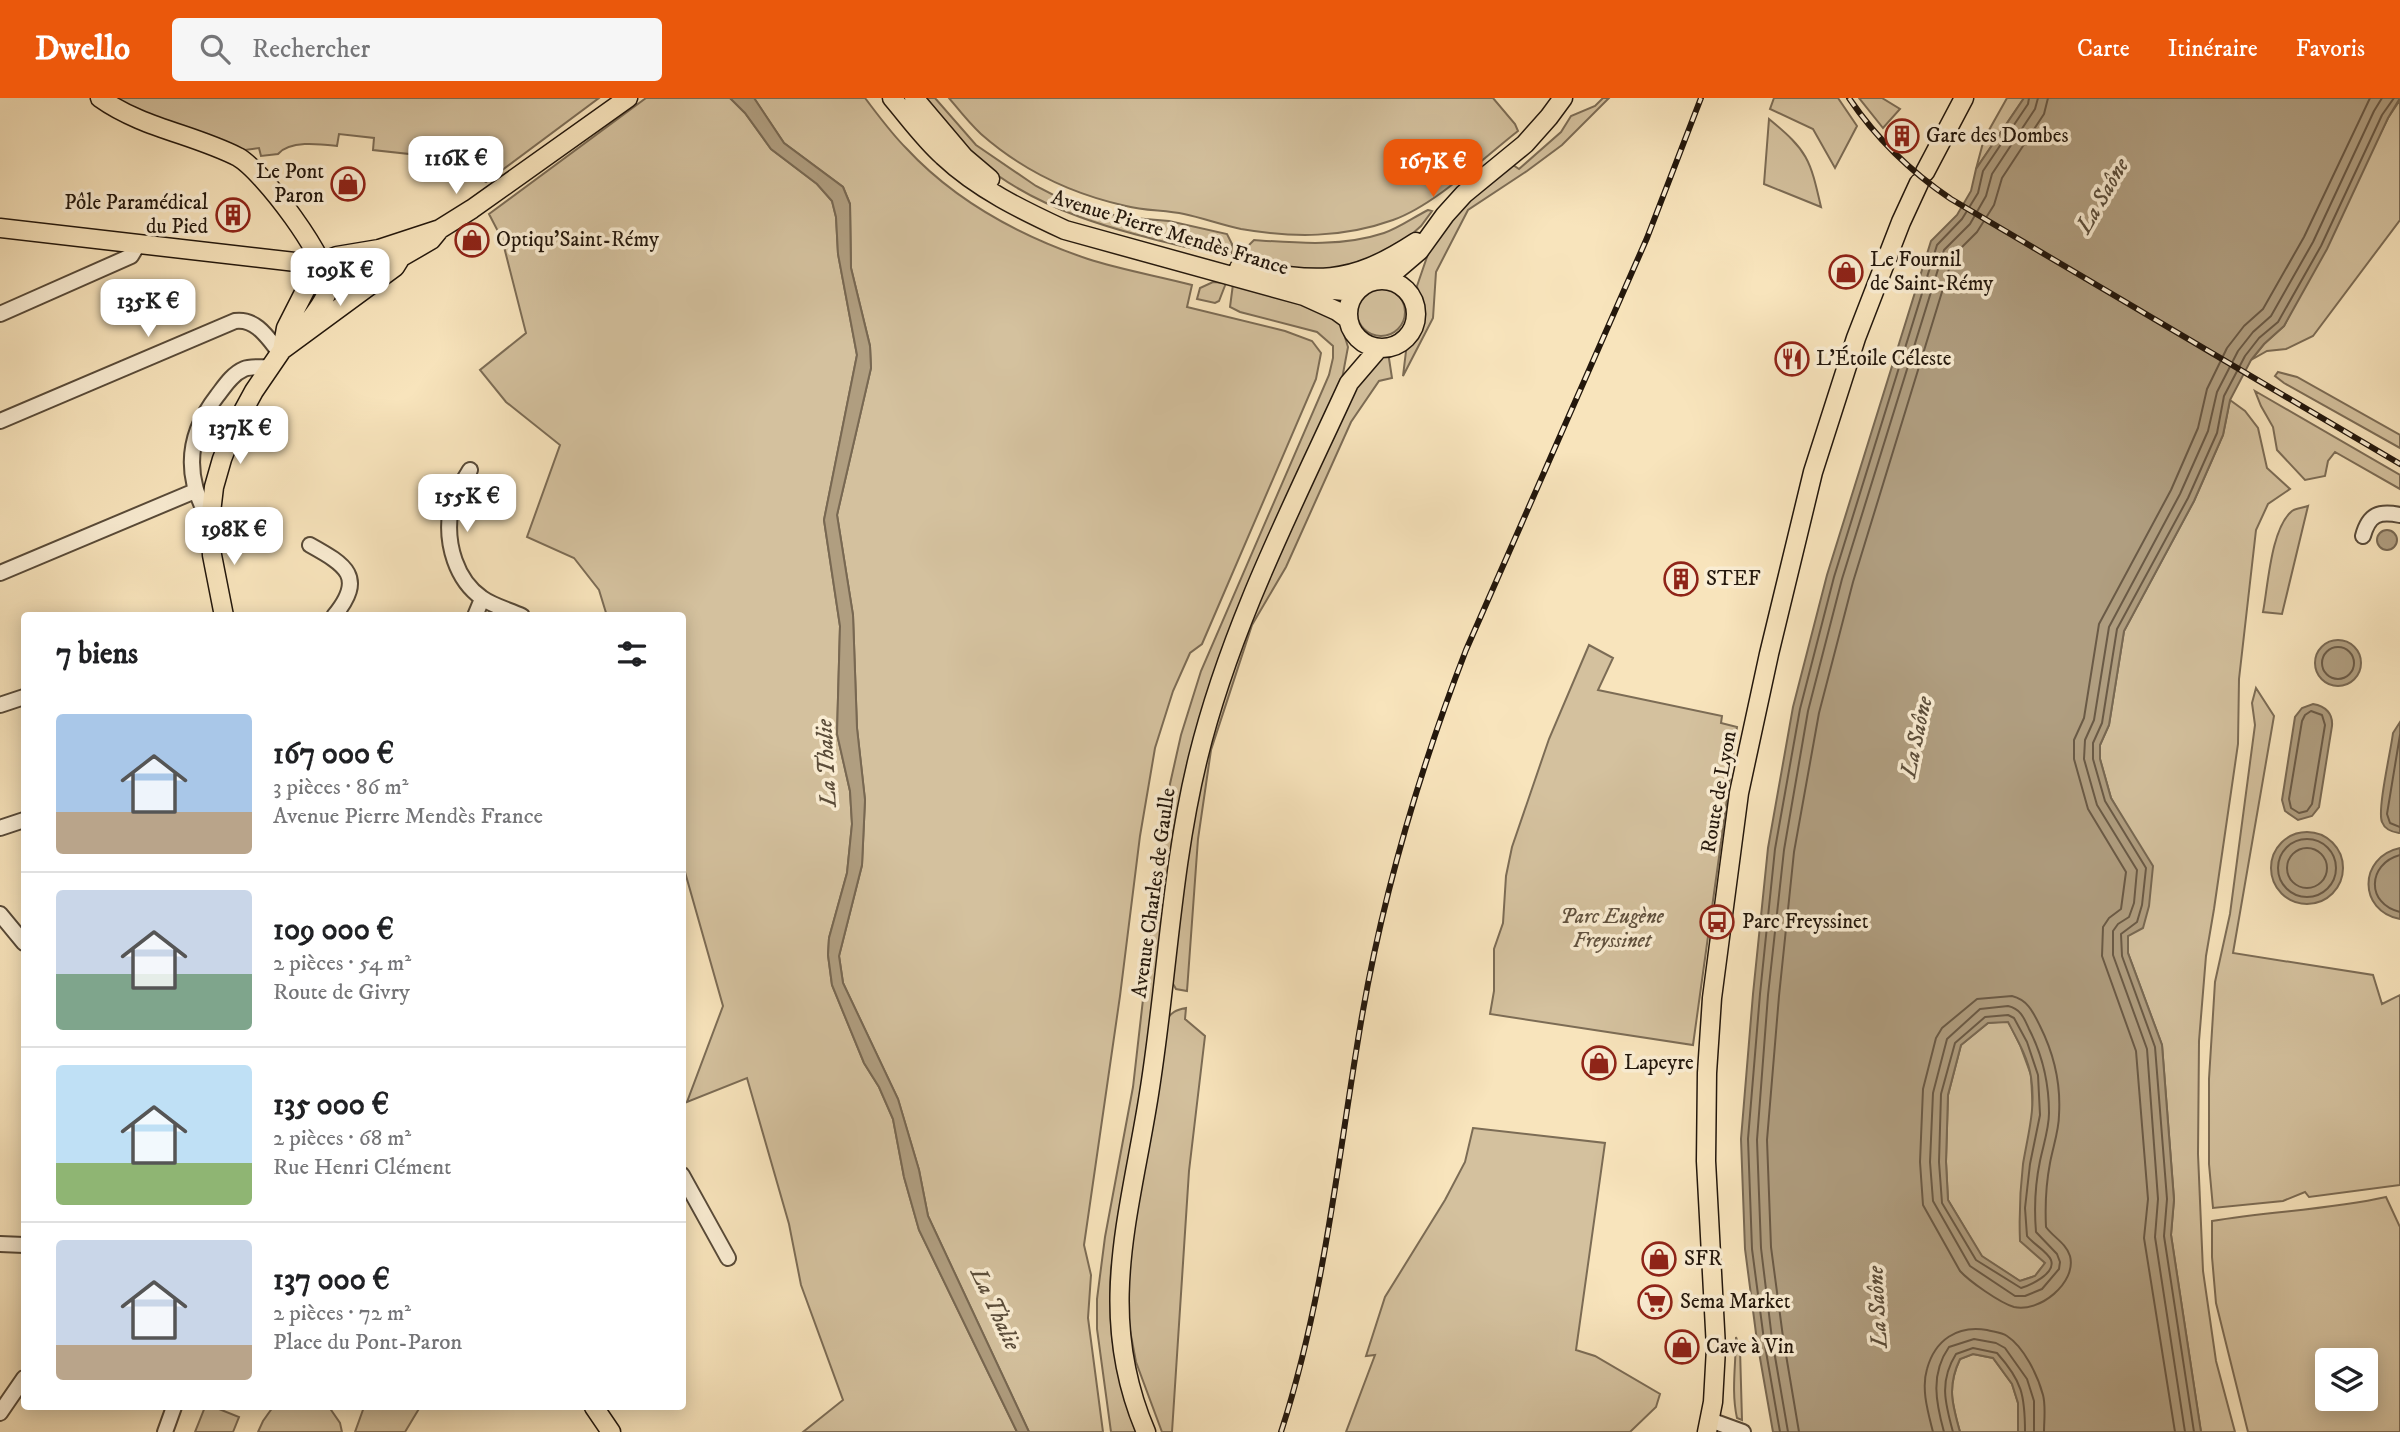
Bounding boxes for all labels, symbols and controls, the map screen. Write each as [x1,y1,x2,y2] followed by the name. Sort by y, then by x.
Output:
[172,18,662,81] search box
[35,29,130,70] text: Dwello
[196,30,234,68] icon: search
[252,33,370,66] text: Rechercher
[2077,34,2130,64] text: Carte
[2168,34,2258,64] text: Itinéraire
[2296,34,2365,64] text: Favoris
[1883,117,1921,155] building icon: Gare des Dombes
[1926,123,2068,149] place label: Gare des Dombes
[399,136,513,196] pin: 116K €
[1376,140,1490,199] pin: 167K €
[424,144,488,173] text: 116K €
[1399,147,1467,176] text: 167K €
[2069,152,2137,241] water label: La Saône
[256,159,324,209] place label: Le Pont Paron
[329,165,367,203] shop icon: Le Pont Paron
[1048,185,1292,282] street label: Avenue Pierre Mendès France
[64,190,209,240] place label: Pôle Paramédical du Pied
[214,196,252,234] building icon: Pôle Paramédical du Pied
[453,221,491,259] shop icon: Optiqu'Saint-Rémy
[496,227,660,253] place label: Optiqu'Saint-Rémy
[1870,247,1994,297] place label: Le Fournil de Saint-Rémy
[283,248,397,308] pin: 109K €
[1827,253,1865,291] shop icon: Le Fournil de Saint-Rémy
[307,256,373,285] text: 109K €
[91,280,205,339] pin: 135K €
[116,287,180,316] text: 135K €
[1773,340,1811,378] restaurant icon: L'Étoile Céleste
[1816,345,1952,372] place label: L'Étoile Céleste
[183,406,297,466] pin: 137K €
[208,414,272,443] text: 137K €
[410,474,524,534] pin: 155K €
[434,482,500,511] text: 155K €
[177,508,291,567] pin: 198K €
[201,515,267,544] text: 198K €
[1662,560,1700,598] building icon: STEF
[1706,566,1761,592] place label: STEF
[613,635,651,673] icon: filters
[56,636,138,673] text: 7 biens
[1894,693,1940,782] water label: La Saône
[810,717,844,810] water label: La Thalie
[1695,729,1743,855] street label: Route de Lyon
[273,736,394,773] text: 167 000 €
[112,742,196,826] icon: home
[273,773,408,802] text: 3 pièces · 86 m²
[1126,786,1182,1000] street label: Avenue Charles de Gaulle
[273,802,543,831] text: Avenue Pierre Mendès France
[1698,903,1736,941] bus stop icon: Parc Freyssinet
[1560,904,1665,954] park label: Parc Eugène Freyssinet
[1742,909,1869,935] place label: Parc Freyssinet
[273,912,394,949] text: 109 000 €
[112,918,196,1002] icon: home
[273,949,411,978] text: 2 pièces · 54 m²
[273,978,410,1007] text: Route de Givry
[1580,1044,1618,1082] shop icon: Lapeyre
[1624,1050,1694,1076] place label: Lapeyre
[273,1087,389,1124] text: 135 000 €
[112,1093,196,1177] icon: home
[273,1124,411,1153] text: 2 pièces · 68 m²
[273,1153,451,1182] text: Rue Henri Clément
[1640,1240,1678,1278] shop icon: SFR
[1684,1246,1722,1272] place label: SFR
[962,1261,1027,1356] water label: La Thalie
[273,1262,390,1299] text: 137 000 €
[1861,1264,1895,1351] water label: La Saône
[112,1268,196,1352] icon: home
[1636,1283,1674,1321] supermarket icon: Sema Market
[1680,1289,1791,1315] place label: Sema Market
[273,1299,411,1328] text: 2 pièces · 72 m²
[273,1328,462,1357] text: Place du Pont-Paron
[1663,1328,1701,1366] shop icon: Cave à Vin
[1706,1334,1794,1360] place label: Cave à Vin
[2315,1348,2378,1411] map controls
[2315,1348,2378,1411] button: layers

